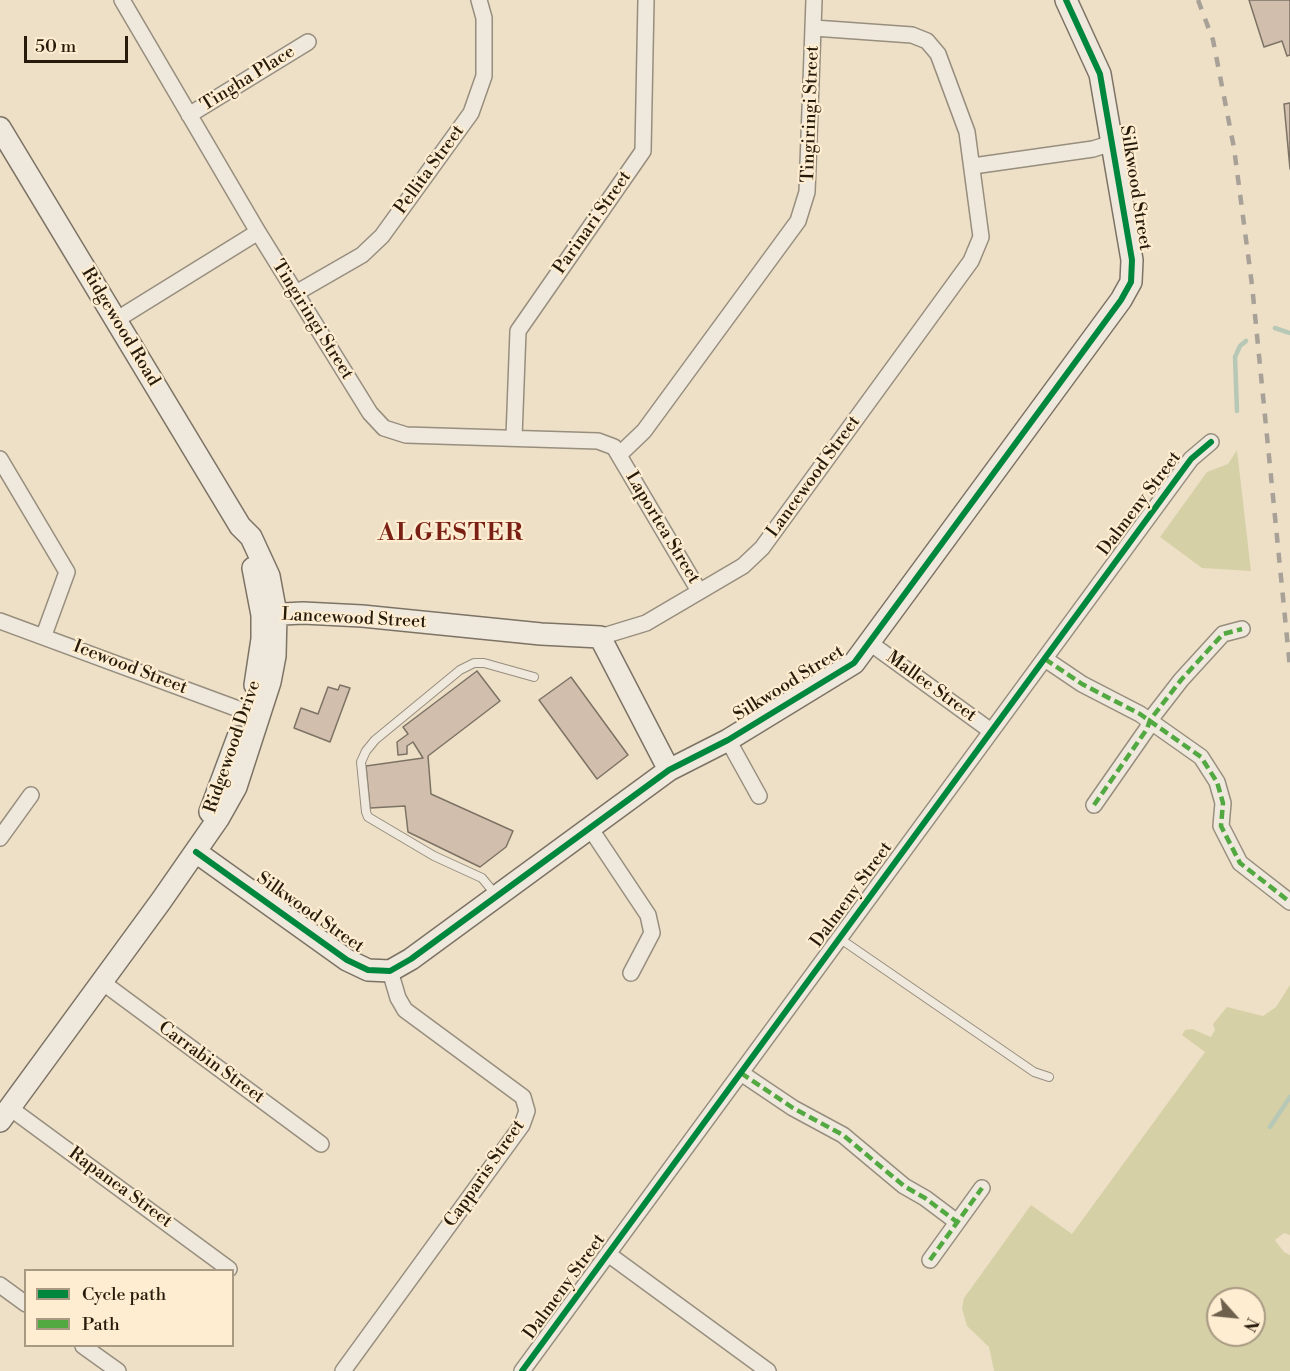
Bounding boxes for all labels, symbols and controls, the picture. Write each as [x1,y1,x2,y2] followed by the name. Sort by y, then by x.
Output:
[27,24,130,62] scale bar
[35,35,76,58] text: 50 m
[197,41,299,117] street label: Tingha Place
[798,45,824,183] street label: Tingiringi Street
[390,121,470,219] street label: Pellita Street
[1114,124,1156,252] street label: Silkwood Street
[549,167,637,279] street label: Parinari Street
[267,256,357,384] street label: Tingiringi Street
[76,264,164,390] street label: Ridgewood Road
[763,412,865,542] street label: Lancewood Street
[1094,448,1186,560] street label: Dalmeny Street
[620,468,704,588] street label: Laportea Street
[378,520,524,548] district label: ALGESTER
[281,604,427,634] street label: Lancewood Street
[70,636,190,700] street label: Icewood Street
[730,641,848,727] street label: Silkwood Street
[882,647,980,727] street label: Mallee Street
[200,678,266,816] street label: Ridgewood Drive
[806,838,898,952] street label: Dalmeny Street
[252,868,368,958] street label: Silkwood Street
[154,1017,268,1109] street label: Carrabin Street
[440,1116,530,1232] street label: Capparis Street
[64,1143,176,1233] street label: Rapanea Street
[519,1230,611,1344] street label: Dalmeny Street
[24,1269,234,1347] legend
[82,1283,166,1306] text: Cycle path
[1206,1287,1266,1347] north arrow
[82,1313,120,1336] text: Path
[1238,1314,1262,1334] text: N

